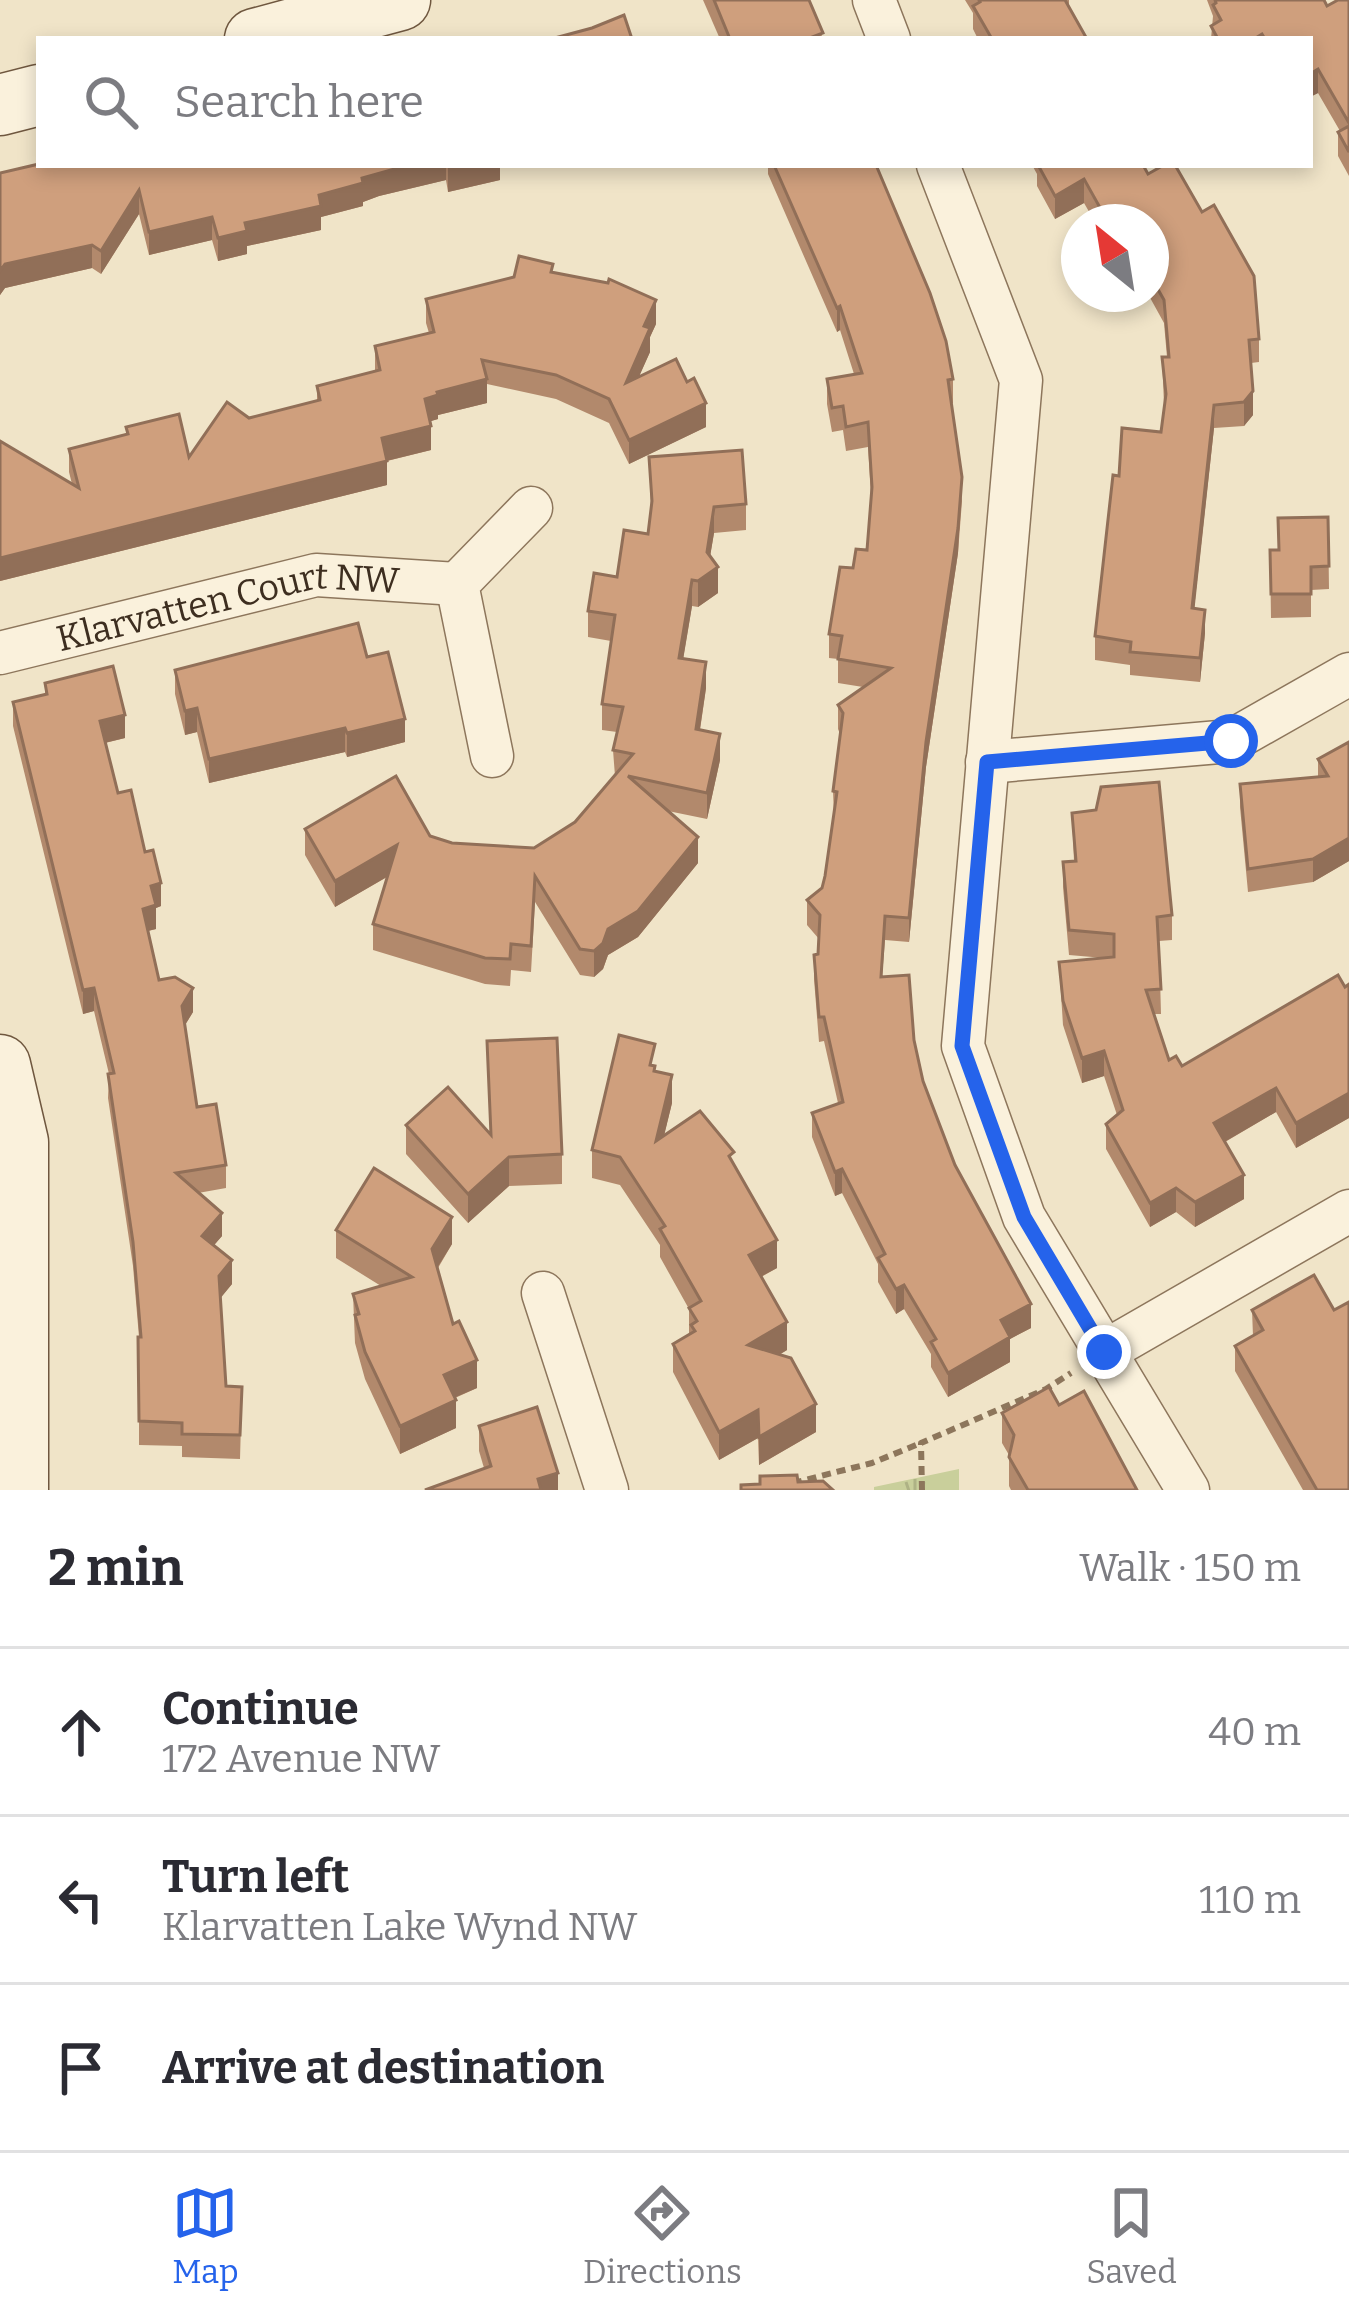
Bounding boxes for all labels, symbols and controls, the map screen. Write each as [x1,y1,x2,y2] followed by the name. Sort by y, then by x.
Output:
[36,36,1313,168] search box
[78,69,144,135] icon: search
[174,75,424,129] text: Search here
[1061,204,1169,312] north arrow
[52,554,401,661] street label: Klarvatten Court NW
[1204,714,1258,768] route start
[1077,1325,1131,1379] route end
[48,1537,184,1599] text: 2 min
[1079,1545,1301,1591] text: Walk · 150 m
[162,1682,359,1736] text: Continue
[48,1699,114,1765] icon: ahead
[1208,1709,1301,1755] text: 40 m
[162,1736,441,1782] text: 172 Avenue NW
[162,1850,349,1904] text: Turn left
[48,1867,114,1933] icon: left
[1199,1877,1301,1923] text: 110 m
[162,1904,637,1950] text: Klarvatten Lake Wynd NW
[48,2035,114,2101] icon: arrive
[162,2041,604,2095] text: Arrive at destination
[172,2180,239,2292] tab: Map
[583,2180,742,2292] tab: Directions
[1086,2180,1177,2292] tab: Saved

